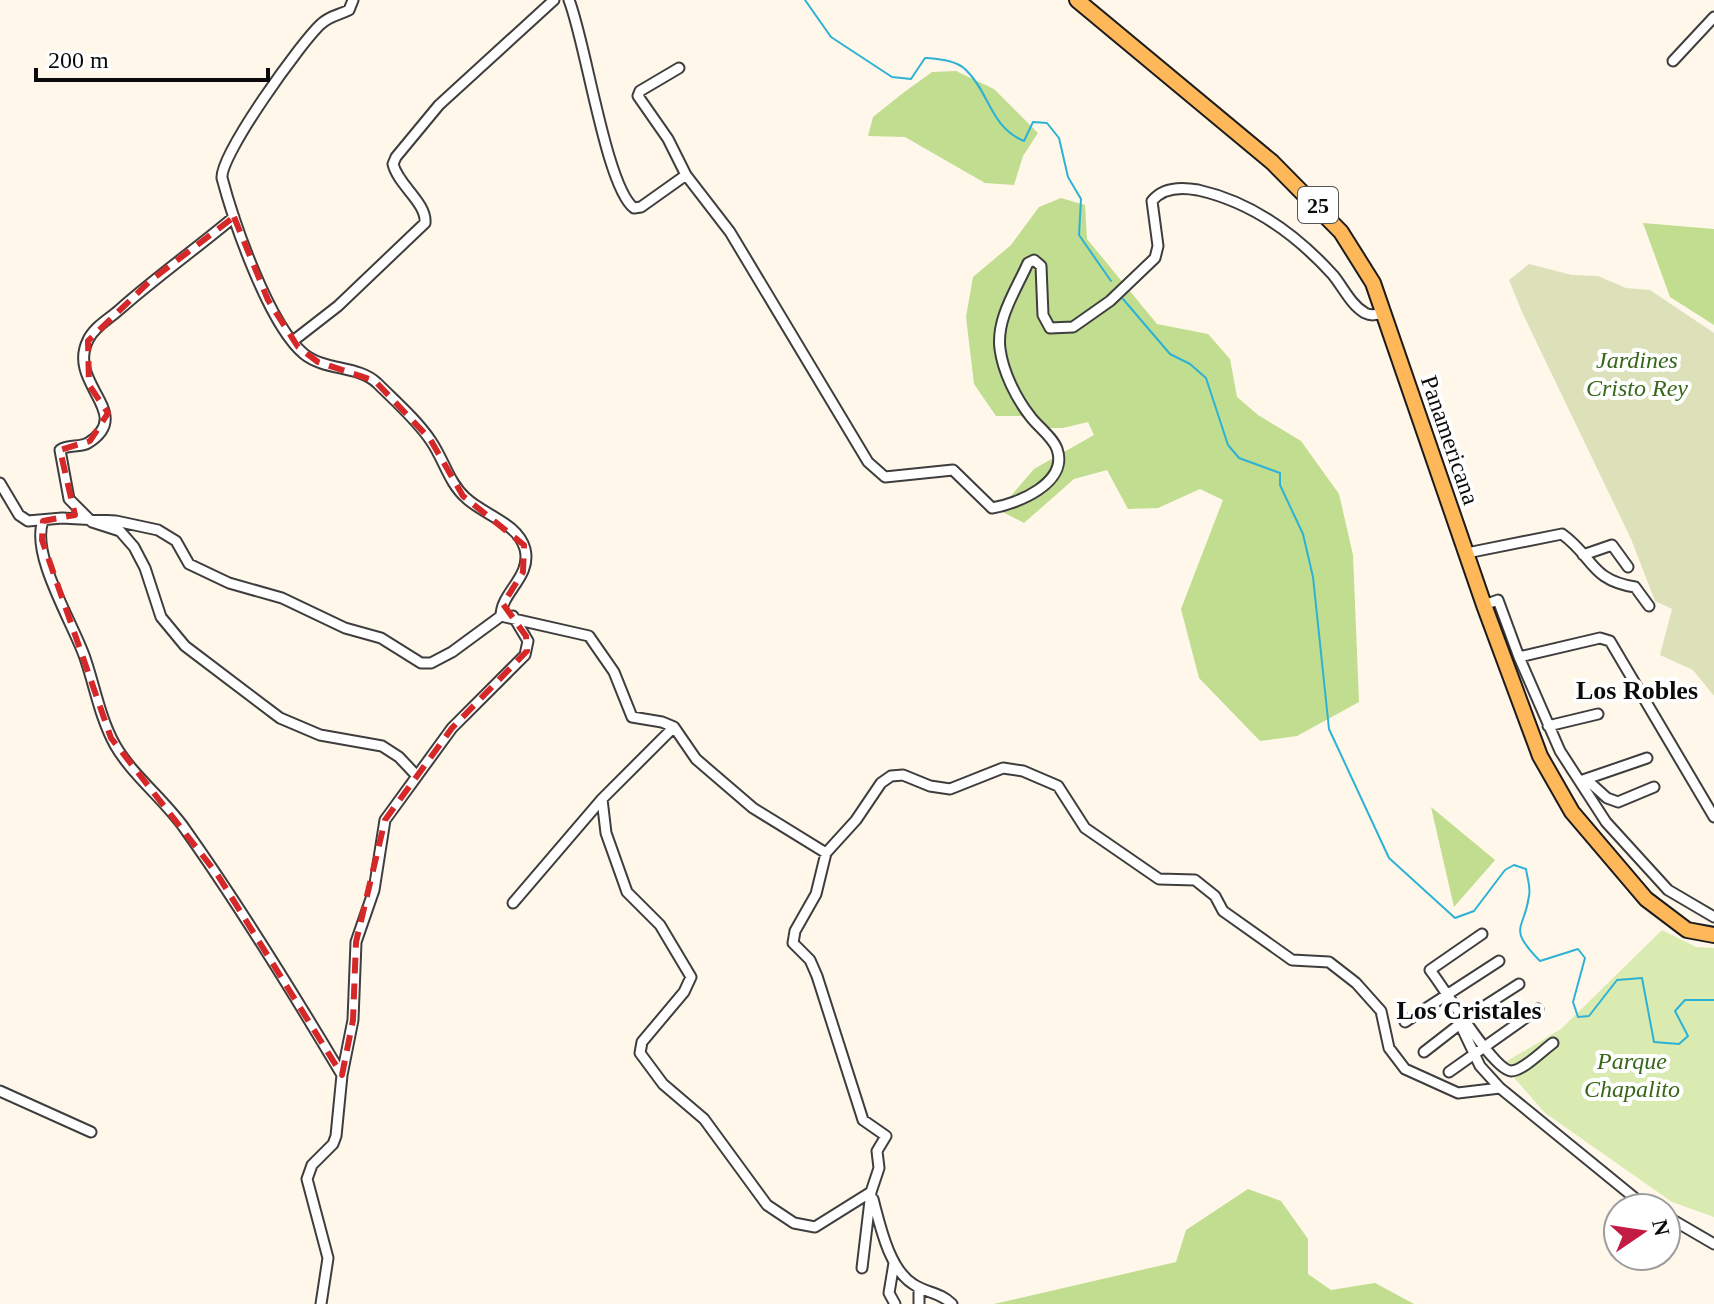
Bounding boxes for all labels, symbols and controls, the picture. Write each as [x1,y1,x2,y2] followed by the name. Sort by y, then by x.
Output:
[36,32,268,82] scale bar
[48,47,109,73] text: 200 m
[1298,187,1338,223] road number: 25
[1586,347,1688,401] park label: Jardines Cristo Rey
[1416,372,1484,508] street label: Panamericana
[1576,676,1698,705] district label: Los Robles
[1396,996,1542,1025] district label: Los Cristales
[1584,1048,1680,1102] park label: Parque Chapalito
[1602,1192,1682,1272] north arrow
[1647,1217,1675,1238] text: N

